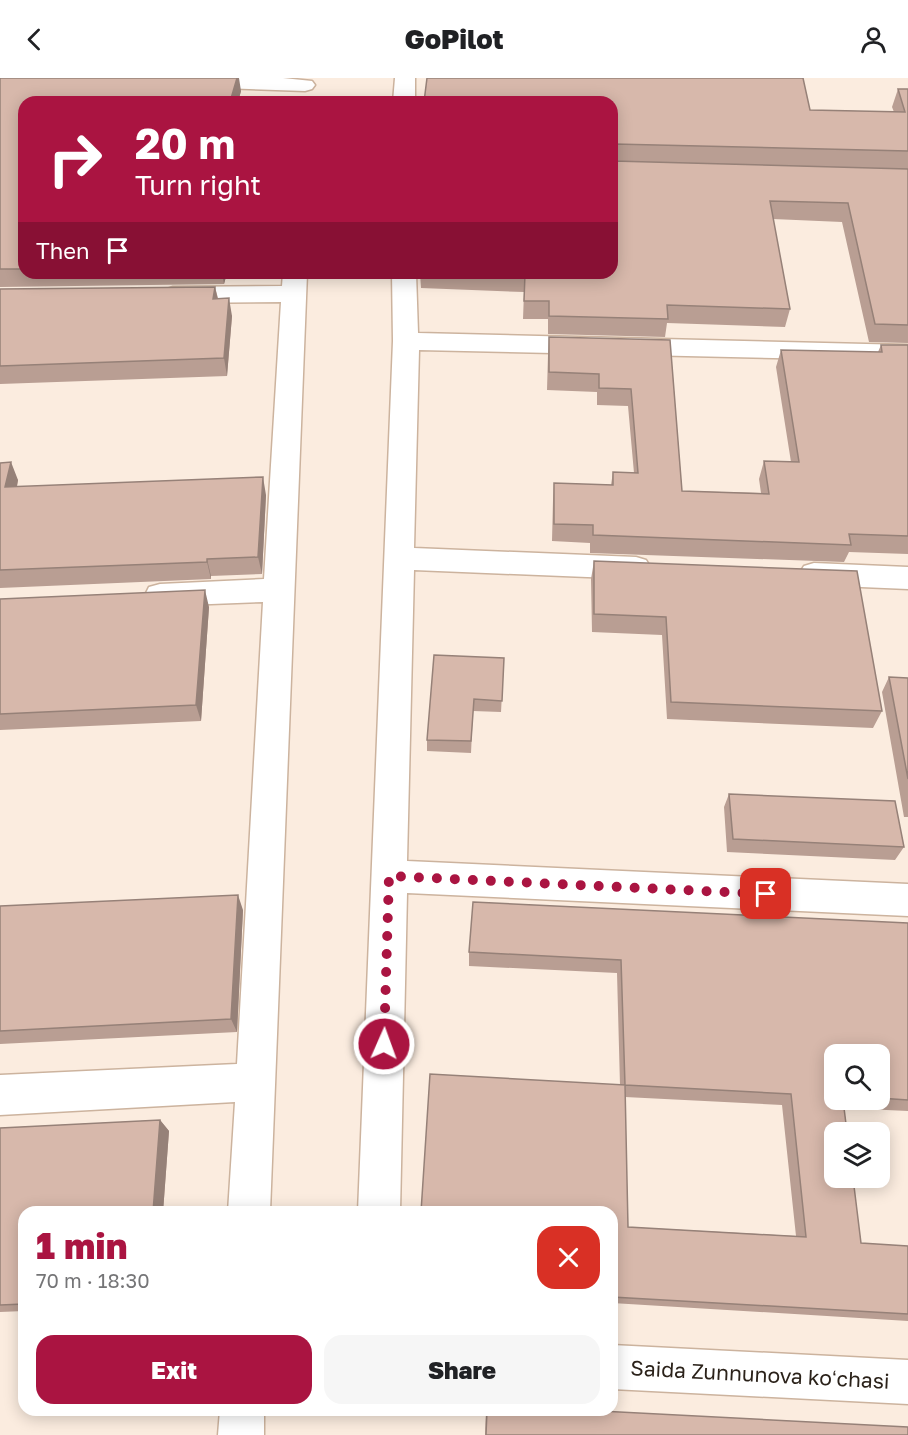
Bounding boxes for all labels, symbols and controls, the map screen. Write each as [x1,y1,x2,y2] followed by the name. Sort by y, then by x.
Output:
[18,23,51,56] icon: back
[404,23,504,55] text: GoPilot
[857,23,890,56] icon: person
[135,118,235,168] text: 20 m
[36,120,114,198] icon: right
[135,169,261,201] text: Turn right
[101,234,134,267] icon: arrive
[36,237,89,264] text: Then
[740,868,791,919] pin
[749,877,782,910] icon: arrive
[352,1012,416,1076] position arrow
[824,1044,890,1188] map controls
[824,1044,890,1110] button: search
[824,1122,890,1188] button: layers
[36,1224,127,1267] text: 1 min
[537,1226,600,1289] button: close
[36,1268,150,1292] text: 70 m · 18:30
[36,1335,312,1404] button: Exit
[324,1335,600,1404] button: Share
[630,1354,890,1394] street label: Saida Zunnunova koʻchasi

